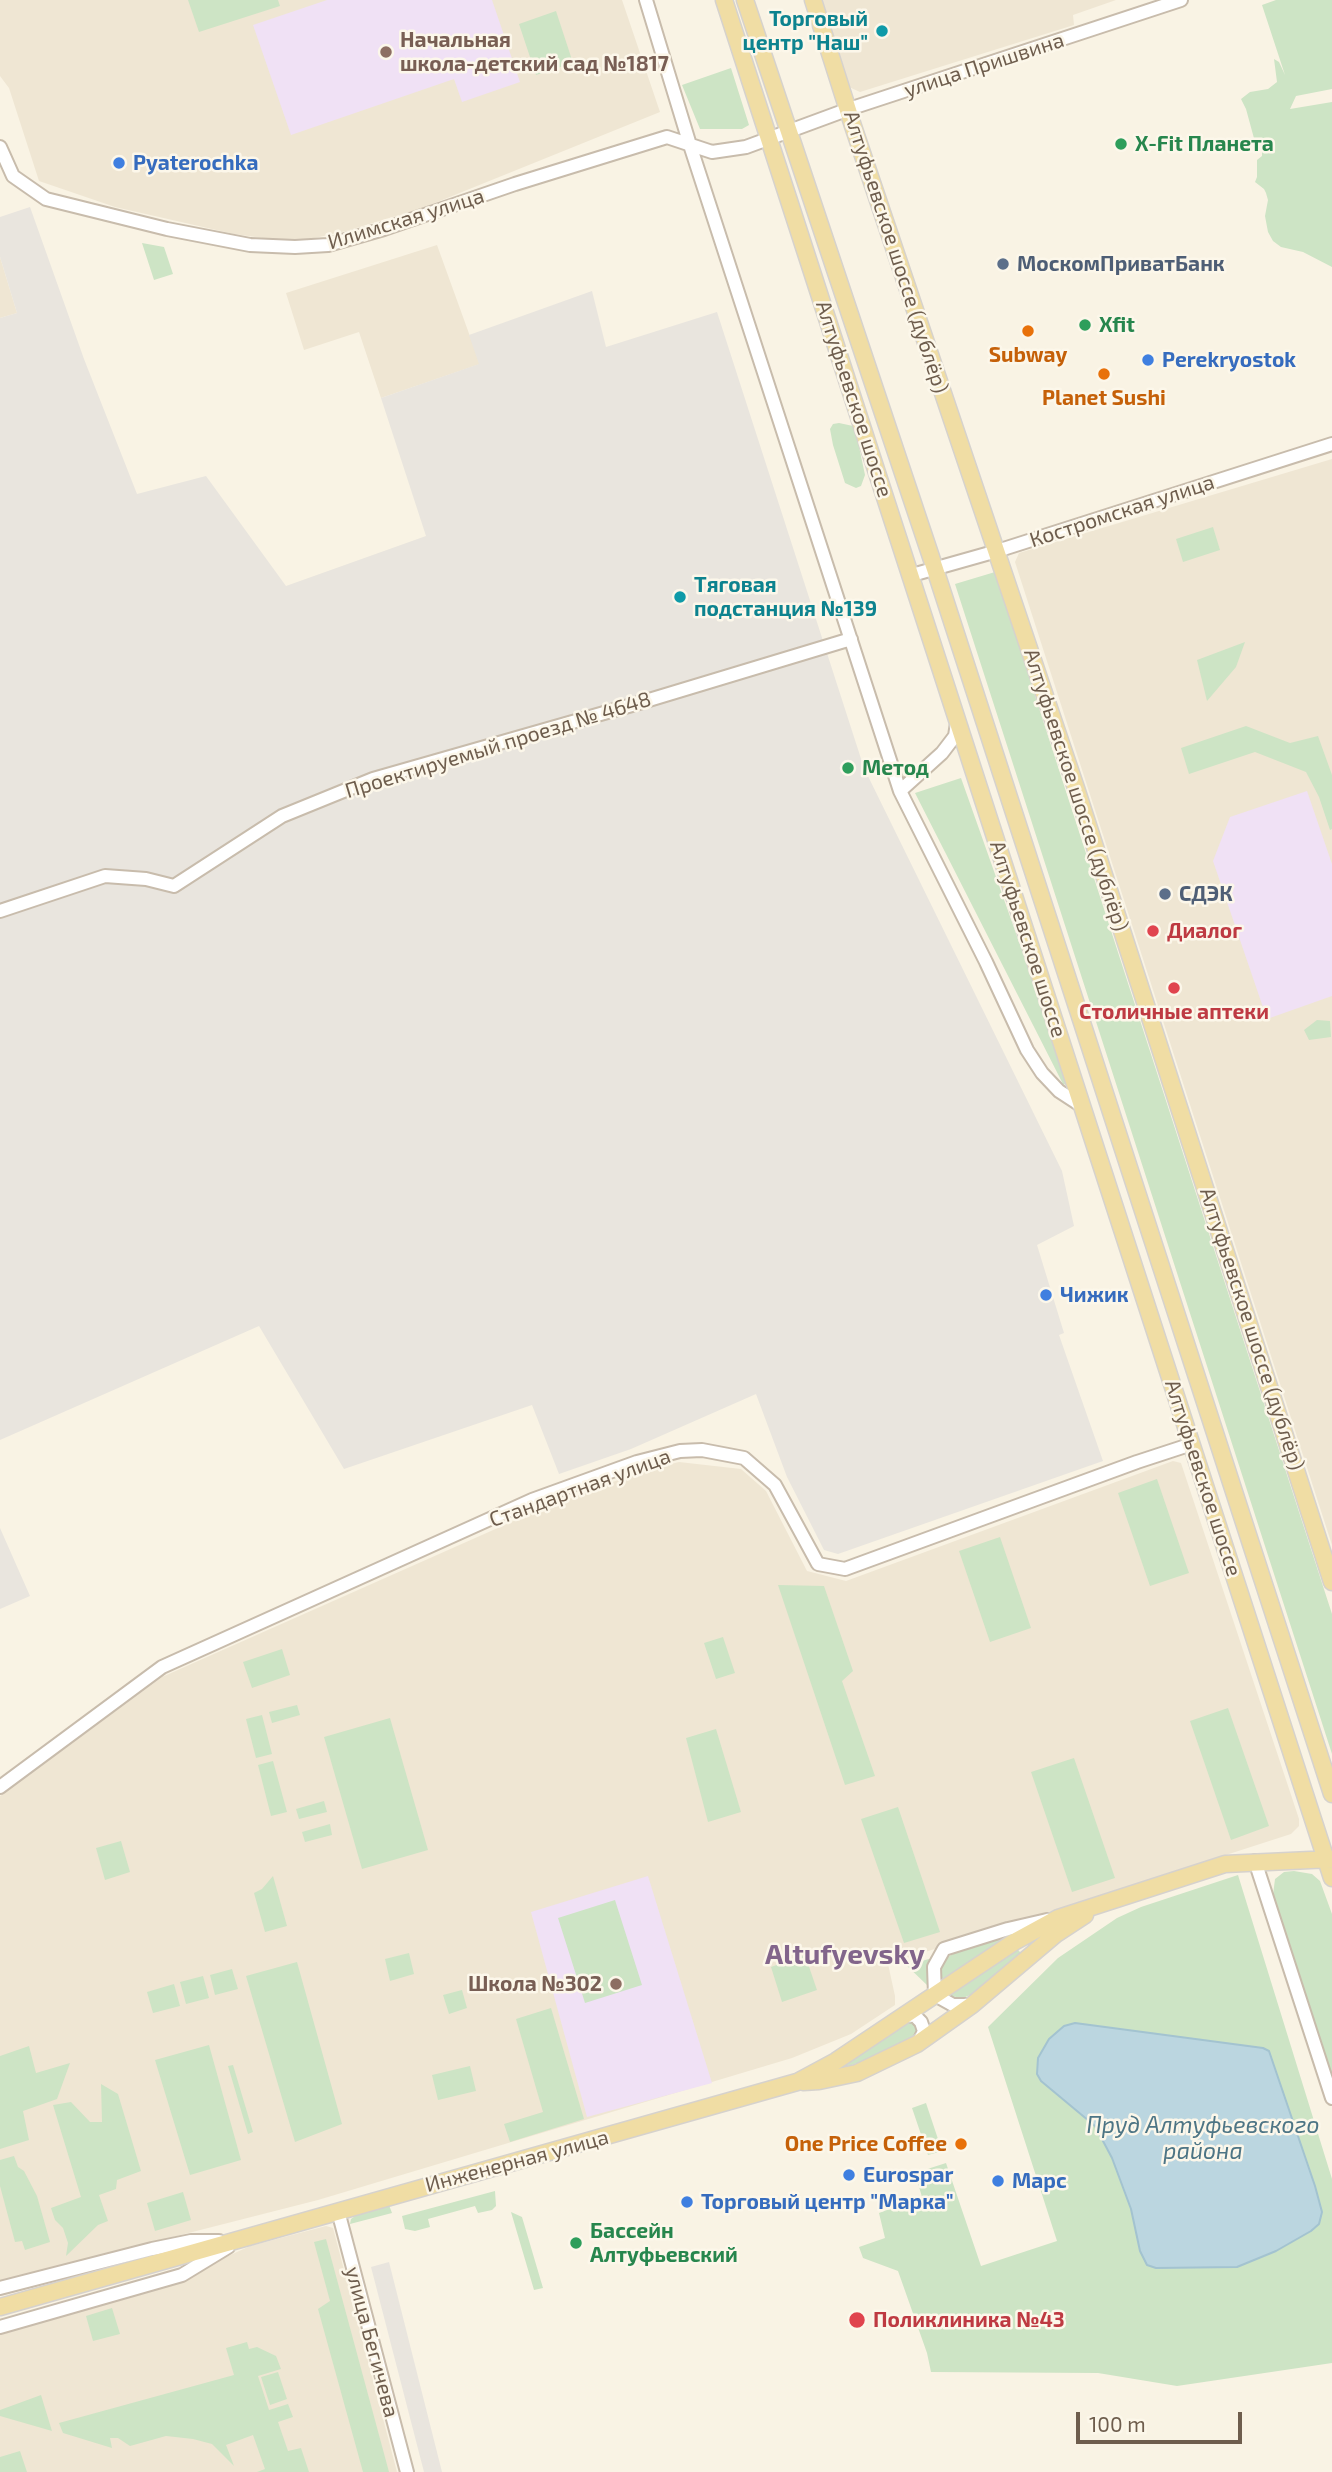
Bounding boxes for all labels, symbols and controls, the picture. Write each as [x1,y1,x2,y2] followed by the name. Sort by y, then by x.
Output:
[743,6,868,56] place label: Торговый центр "Наш"
[874,23,890,39] marker: Торговый центр "Наш"
[400,27,669,77] place label: Начальная школа-детский сад №1817
[901,27,1067,103] street label: улица Пришвина
[378,44,394,60] marker: Начальная школа-детский сад №1817
[838,108,954,396] street label: Алтуфьевское шоссе (дублёр)
[1135,131,1274,157] place label: X-Fit Планета
[1113,136,1129,152] marker: X-Fit Планета
[133,150,258,176] place label: Pyaterochka
[111,155,127,171] marker: Pyaterochka
[325,183,487,255] street label: Илимская улица
[1017,251,1225,277] place label: МоскомПриватБанк
[995,256,1011,272] marker: МоскомПриватБанк
[810,298,898,500] street label: Алтуфьевское шоссе
[1099,312,1135,338] place label: Xfit
[1077,317,1093,333] marker: Xfit
[1020,323,1036,339] marker: Subway
[989,342,1067,368] place label: Subway
[1162,347,1296,373] place label: Perekryostok
[1140,352,1156,368] marker: Perekryostok
[1096,366,1112,382] marker: Planet Sushi
[1042,385,1166,411] place label: Planet Sushi
[1026,469,1218,553] street label: Костромская улица
[694,572,877,622] place label: Тяговая подстанция №139
[672,589,688,605] marker: Тяговая подстанция №139
[1018,646,1134,934] street label: Алтуфьевское шоссе (дублёр)
[342,686,654,804] street label: Проектируемый проезд № 4648
[862,755,929,781] place label: Метод
[840,760,856,776] marker: Метод
[984,838,1072,1040] street label: Алтуфьевское шоссе
[1179,881,1233,907] place label: СДЭК
[1157,886,1173,902] marker: СДЭК
[1167,918,1242,944] place label: Диалог
[1145,923,1161,939] marker: Диалог
[1166,980,1182,996] marker: Столичные аптеки
[1079,999,1269,1025] place label: Столичные аптеки
[1194,1185,1310,1473] street label: Алтуфьевское шоссе (дублёр)
[1060,1282,1129,1308] place label: Чижик
[1038,1287,1054,1303] marker: Чижик
[1159,1377,1247,1579] street label: Алтуфьевское шоссе
[486,1443,674,1533] street label: Стандартная улица
[765,1938,925,1972] district label: Altufyevsky
[468,1971,602,1997] place label: Школа №302
[608,1976,624,1992] marker: Школа №302
[1086,2111,1320,2165] water label: Пруд Алтуфьевского района
[422,2124,612,2198] street label: Инженерная улица
[785,2131,947,2157] place label: One Price Coffee
[953,2136,969,2152] marker: One Price Coffee
[863,2162,953,2188] place label: Eurospar
[841,2167,857,2183] marker: Eurospar
[1012,2168,1067,2194] place label: Марс
[990,2173,1006,2189] marker: Марс
[701,2189,954,2215] place label: Торговый центр "Марка"
[679,2194,695,2210] marker: Торговый центр "Марка"
[590,2218,738,2268] place label: Бассейн Алтуфьевский
[568,2235,584,2251] marker: Бассейн Алтуфьевский
[340,2264,404,2420] street label: улица Бегичева
[873,2307,1065,2333] place label: Поликлиника №43
[847,2310,867,2330] marker: Поликлиника №43
[1080,2398,1246,2442] scale bar
[1089,2411,1146,2436] text: 100 m

